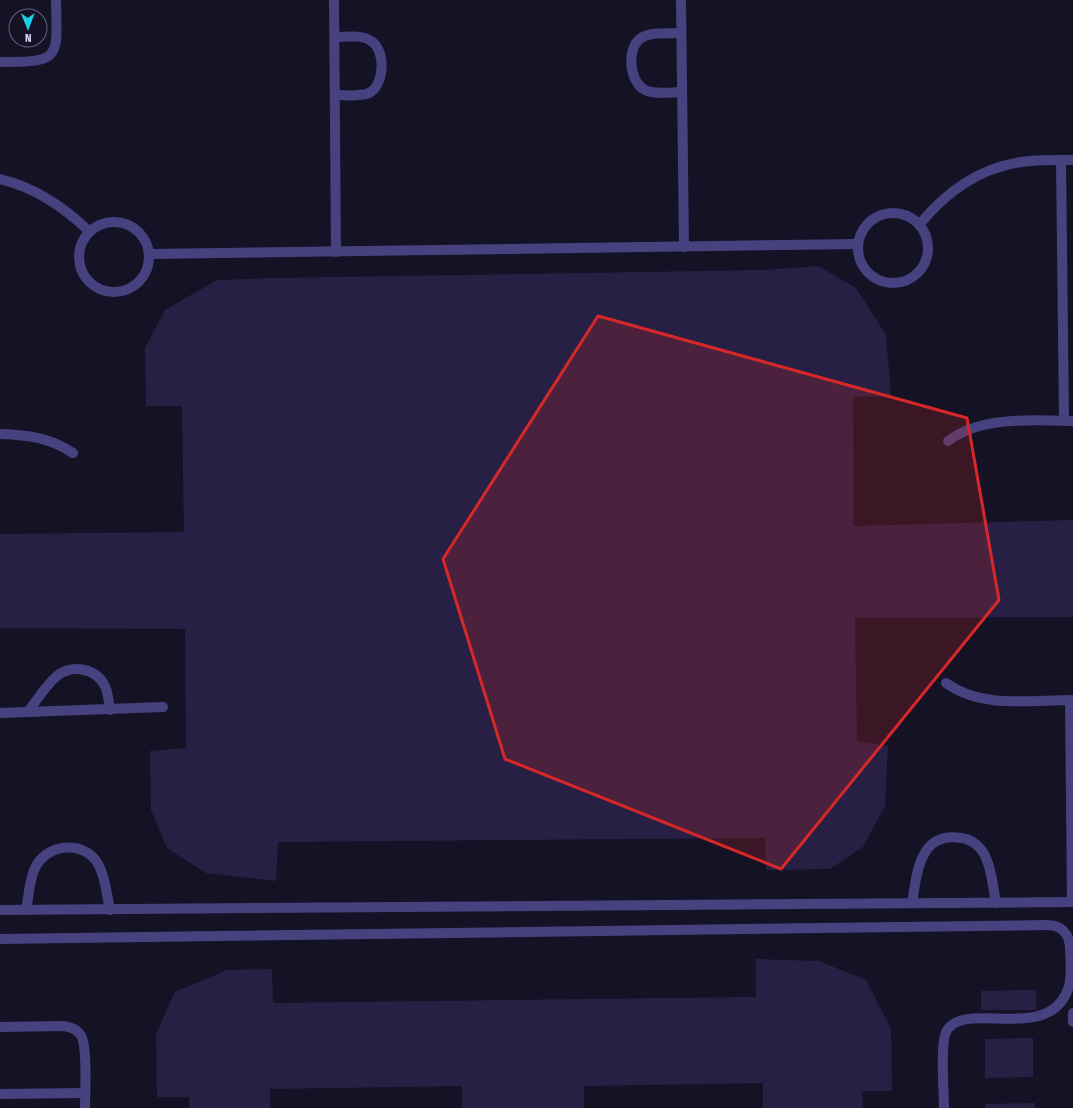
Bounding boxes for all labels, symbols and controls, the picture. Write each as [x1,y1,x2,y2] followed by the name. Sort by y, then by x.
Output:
[8,8,48,48] north arrow
[25,31,32,44] text: N

